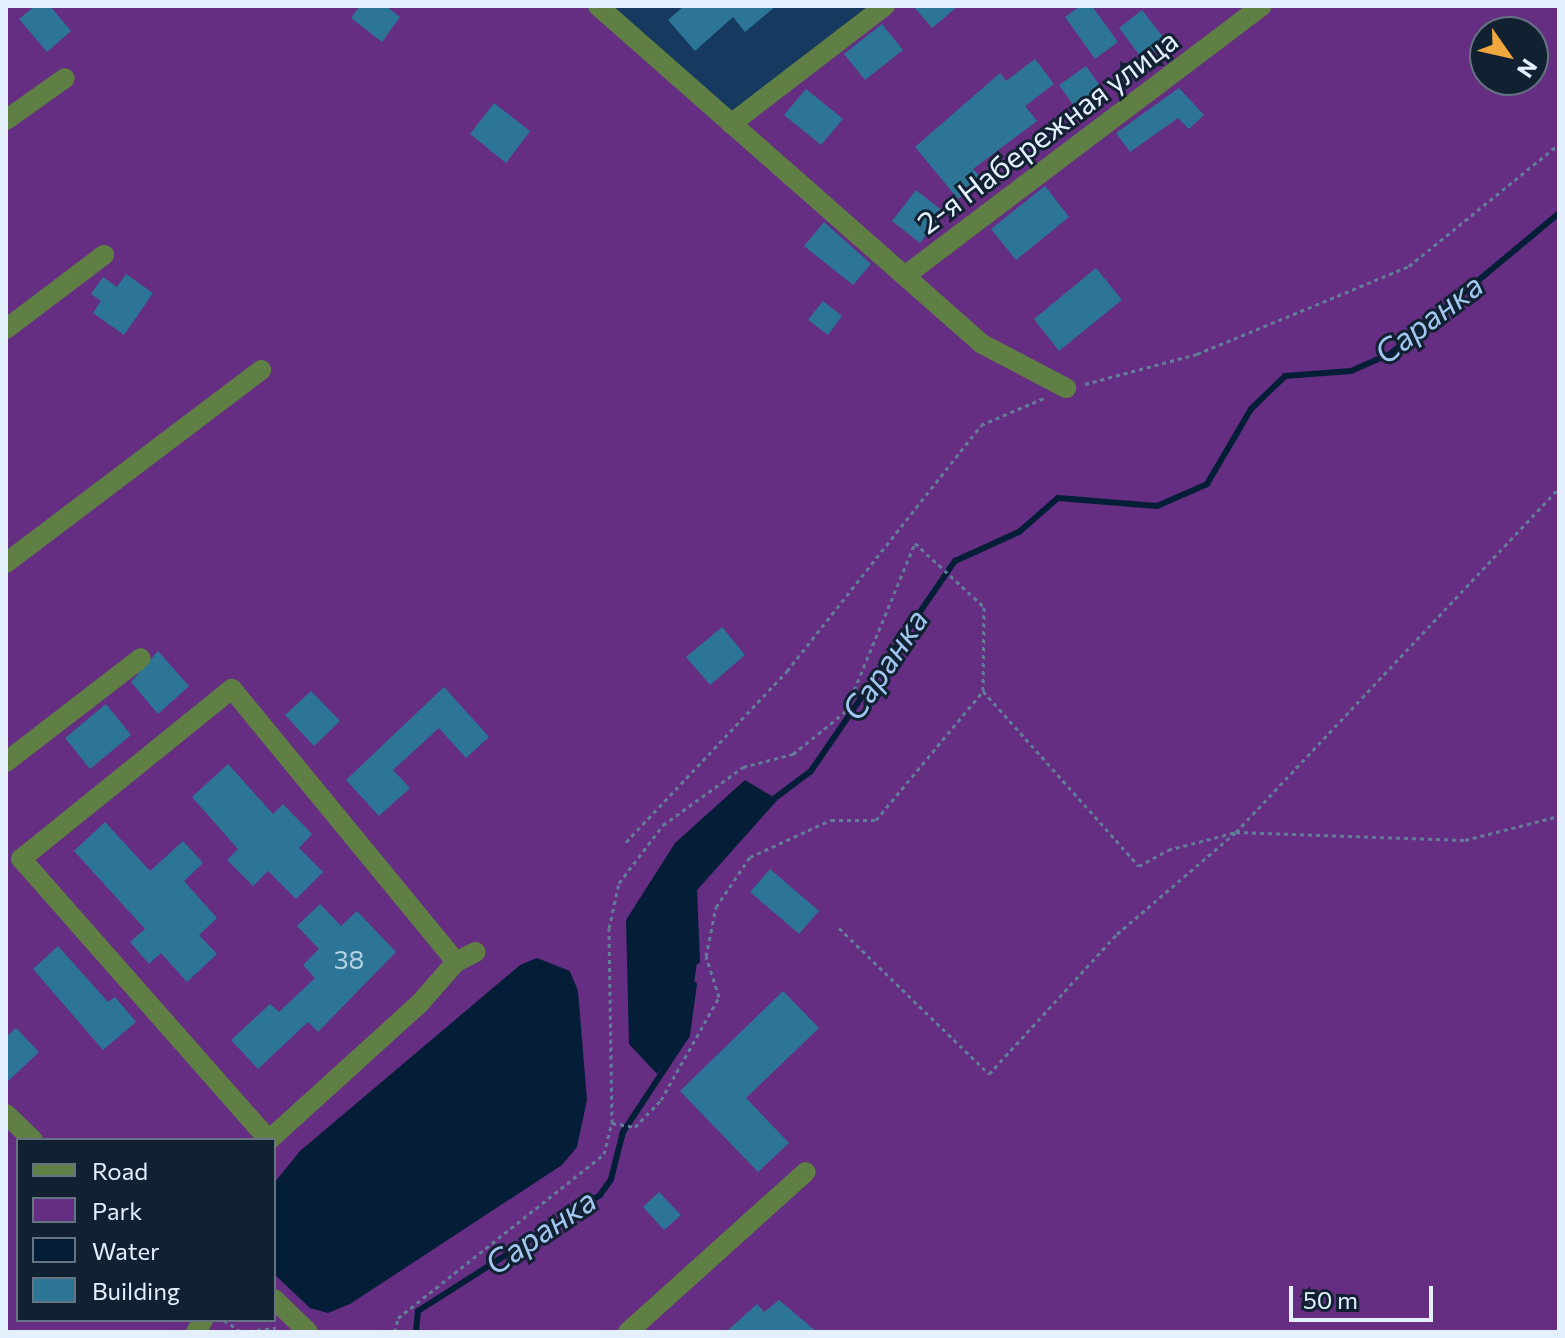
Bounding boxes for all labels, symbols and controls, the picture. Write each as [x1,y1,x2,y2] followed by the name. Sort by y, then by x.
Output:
[1469,16,1549,96] north arrow
[910,21,1184,241] street label: 2-я Набережная улица
[1512,54,1543,83] text: N
[1366,265,1490,371] water label: Саранка
[833,601,935,727] water label: Саранка
[334,943,364,975] house number: 38
[16,1138,276,1322] legend
[92,1156,148,1185] text: Road
[477,1180,603,1282] water label: Саранка
[92,1196,142,1225] text: Park
[92,1236,160,1265] text: Water
[1293,1270,1437,1320] scale bar
[92,1276,180,1305] text: Building
[1303,1285,1358,1314] text: 50 m

